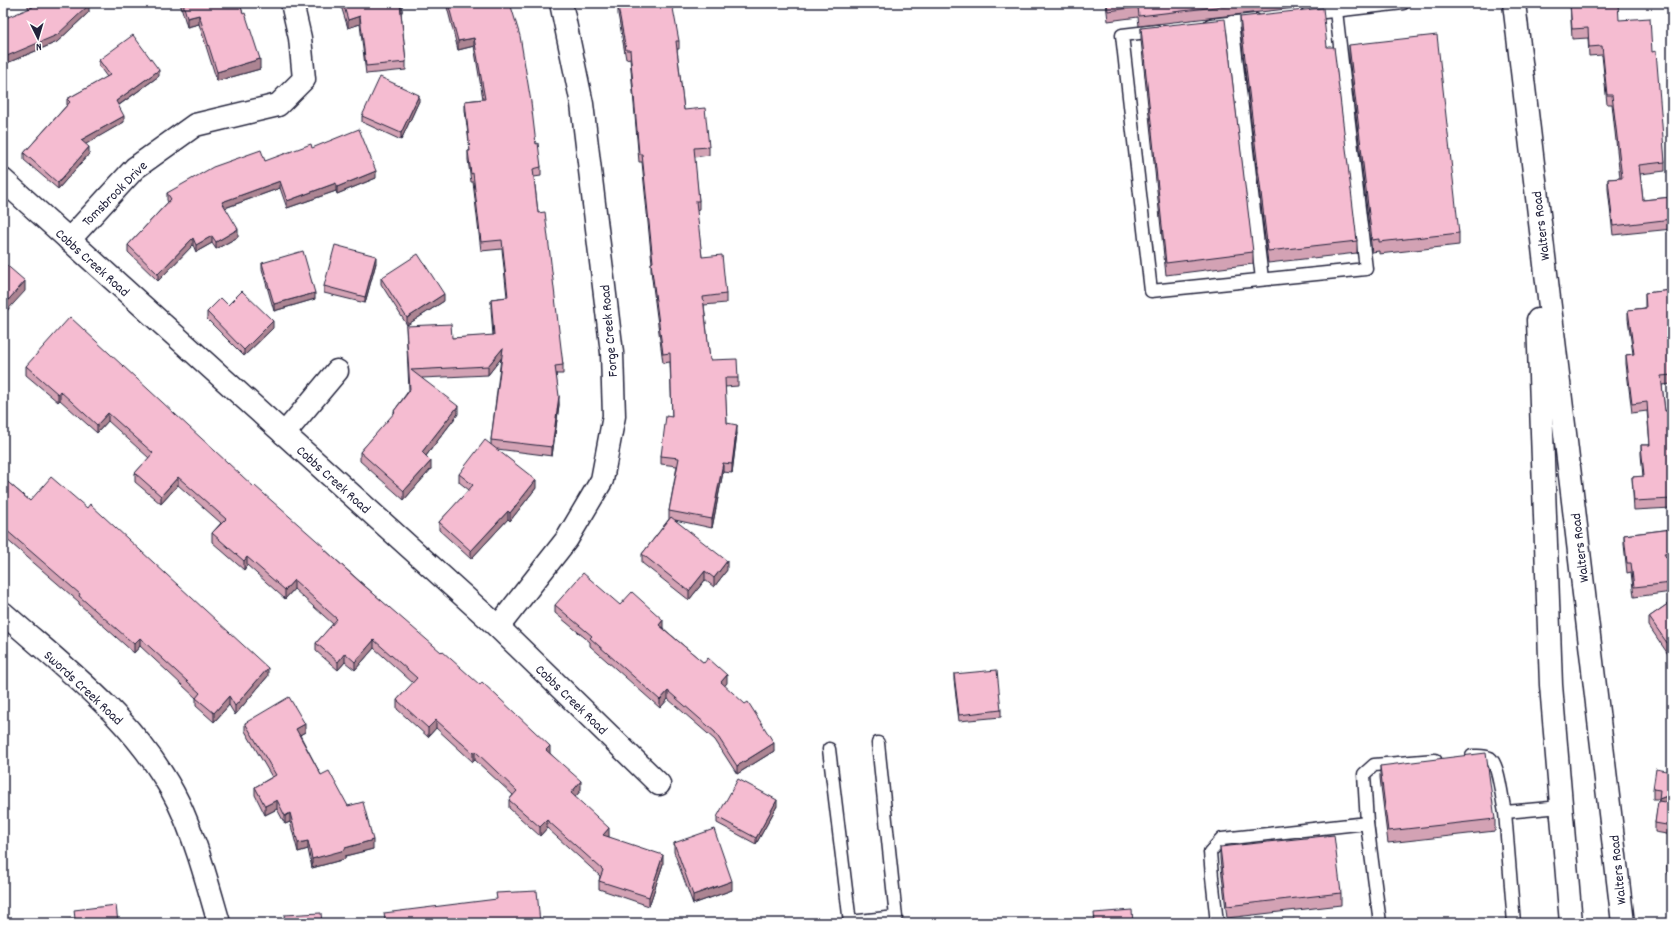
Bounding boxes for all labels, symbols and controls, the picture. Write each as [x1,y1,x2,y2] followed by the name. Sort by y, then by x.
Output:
[18,18,58,58] north arrow
[35,38,42,54] text: N
[78,157,153,232] street label: Tomsbrook Drive
[1528,190,1556,262] street label: Walters Road
[50,225,133,302] street label: Cobbs Creek Road
[596,284,624,378] street label: Forge Creek Road
[291,442,374,519] street label: Cobbs Creek Road
[1567,512,1595,584] street label: Walters Road
[39,646,127,731] street label: Swords Creek Road
[530,661,611,740] street label: Cobbs Creek Road
[1605,834,1633,906] street label: Walters Road

